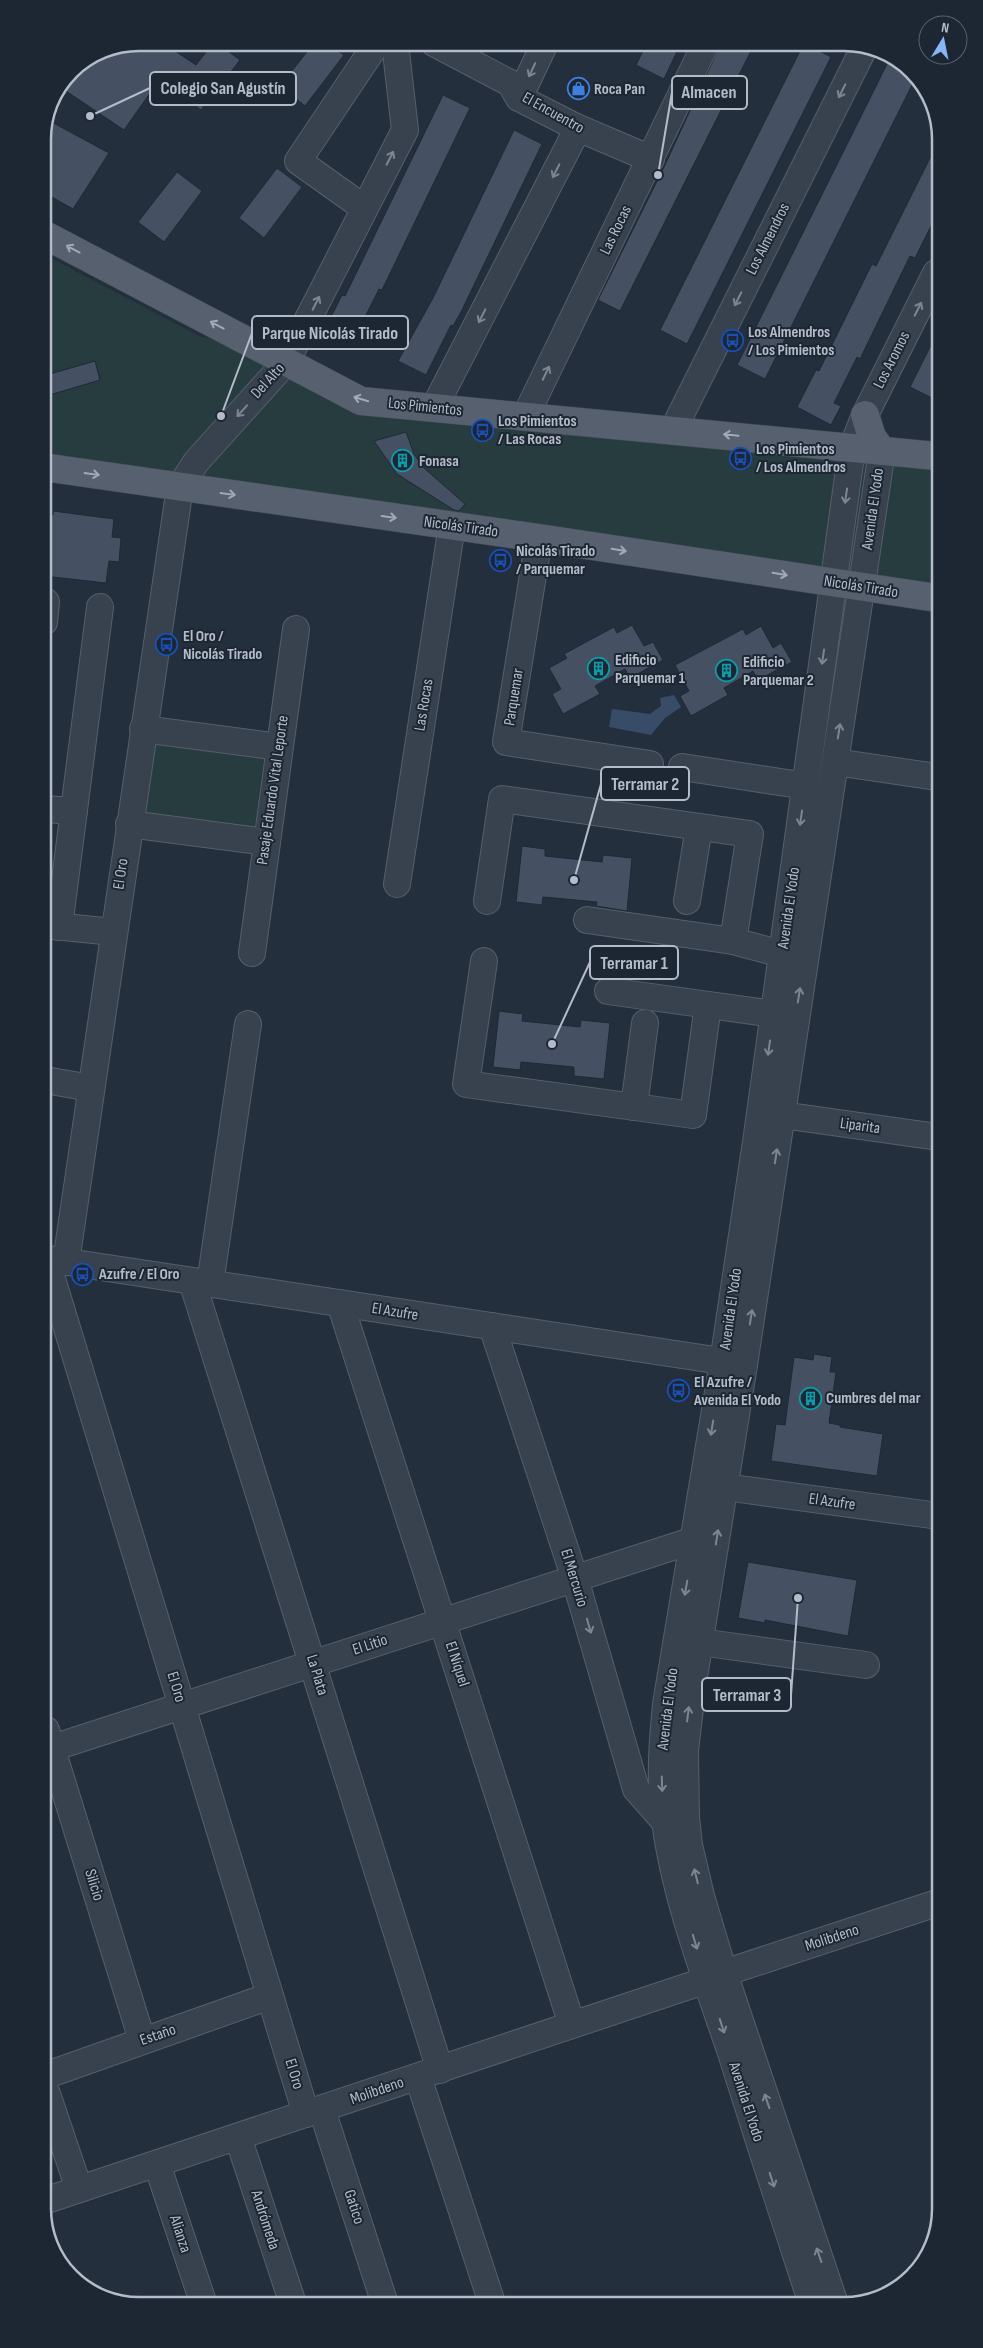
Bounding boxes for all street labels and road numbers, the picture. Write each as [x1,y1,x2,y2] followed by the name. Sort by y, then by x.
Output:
[519,88,587,138] street label: El Encuentro
[742,200,794,278] street label: Los Almendros
[596,202,636,258] street label: Las Rocas
[870,328,915,392] street label: Los Aromos
[247,359,289,403] street label: Del Alto
[387,394,463,420] street label: Los Pimientos
[858,467,888,552] street label: Avenida El Yodo
[423,512,499,542] street label: Nicolás Tirado
[823,572,899,602] street label: Nicolás Tirado
[500,667,528,727] street label: Parquemar
[411,677,438,732] street label: Las Rocas
[253,714,293,866] street label: Pasaje Eduardo Vital Leporte
[109,857,133,891] street label: El Oro
[774,866,804,951] street label: Avenida El Yodo
[839,1114,881,1138] street label: Liparita
[716,1267,746,1352] street label: Avenida El Yodo
[370,1299,420,1325] street label: El Azufre
[807,1489,857,1515] street label: El Azufre
[556,1547,592,1609] street label: El Mercurio
[350,1630,390,1660] street label: El Litio
[441,1639,473,1689] street label: El Níquel
[302,1652,332,1698] street label: La Plata
[653,1667,682,1752] street label: Avenida El Yodo
[162,1669,190,1705] street label: El Oro
[80,1867,108,1903] street label: Silicio
[803,1920,861,1956] street label: Molibdeno
[138,2020,178,2050] street label: Estaño
[280,2056,308,2092] street label: El Oro
[724,2059,768,2144] street label: Avenida El Yodo
[348,2073,406,2109] street label: Molibdeno
[246,2187,283,2252] street label: Andrómeda
[340,2187,368,2227] street label: Gatico
[165,2212,195,2255] street label: Alianza

